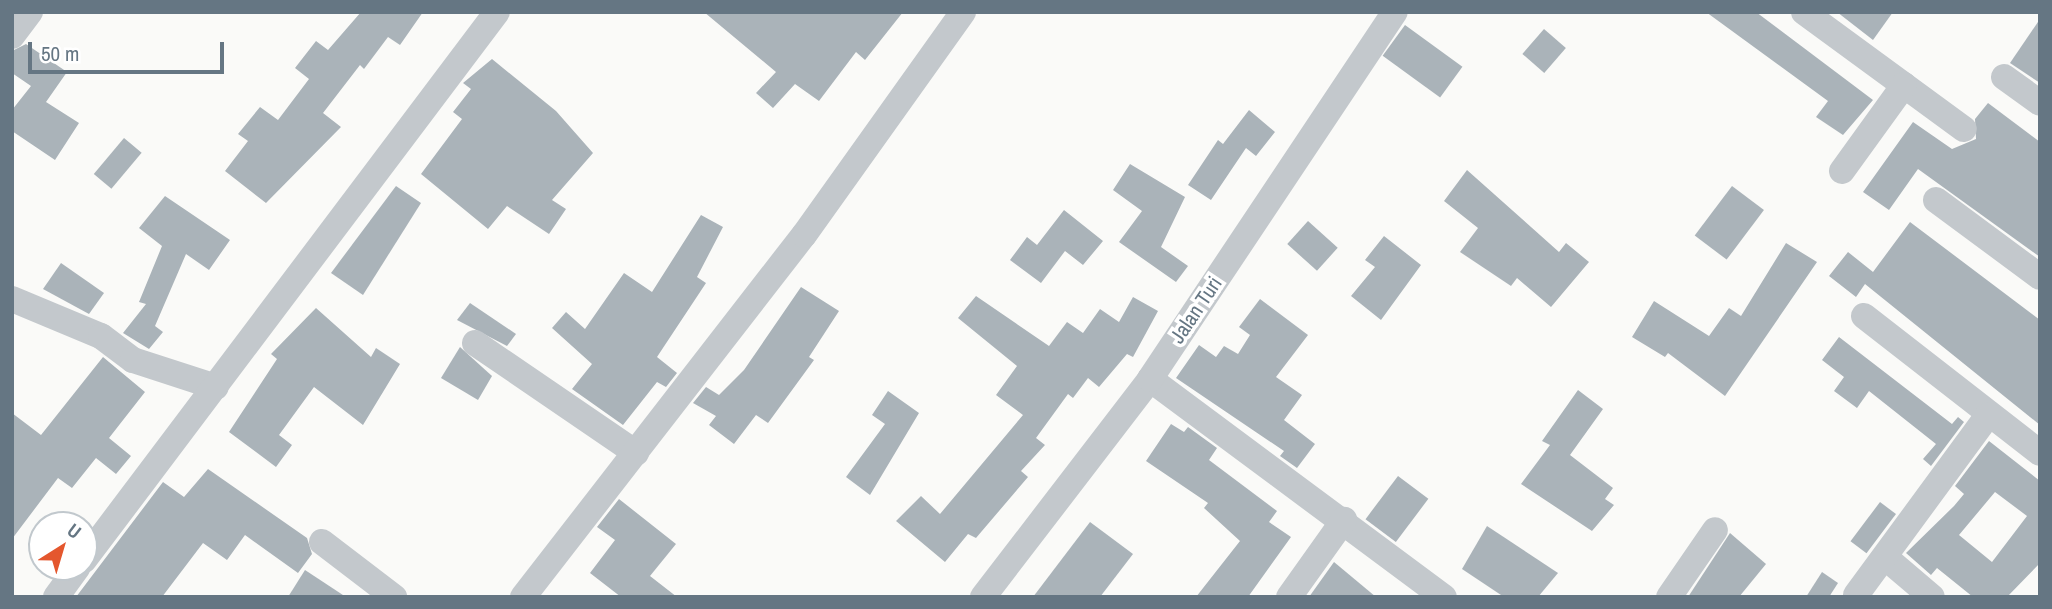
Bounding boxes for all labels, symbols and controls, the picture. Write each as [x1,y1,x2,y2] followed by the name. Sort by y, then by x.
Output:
[32,28,228,72] scale bar
[41,39,79,68] text: 50 m
[1165,272,1227,348] street label: Jalan Turi
[28,511,98,581] north arrow
[62,517,87,545] text: U

